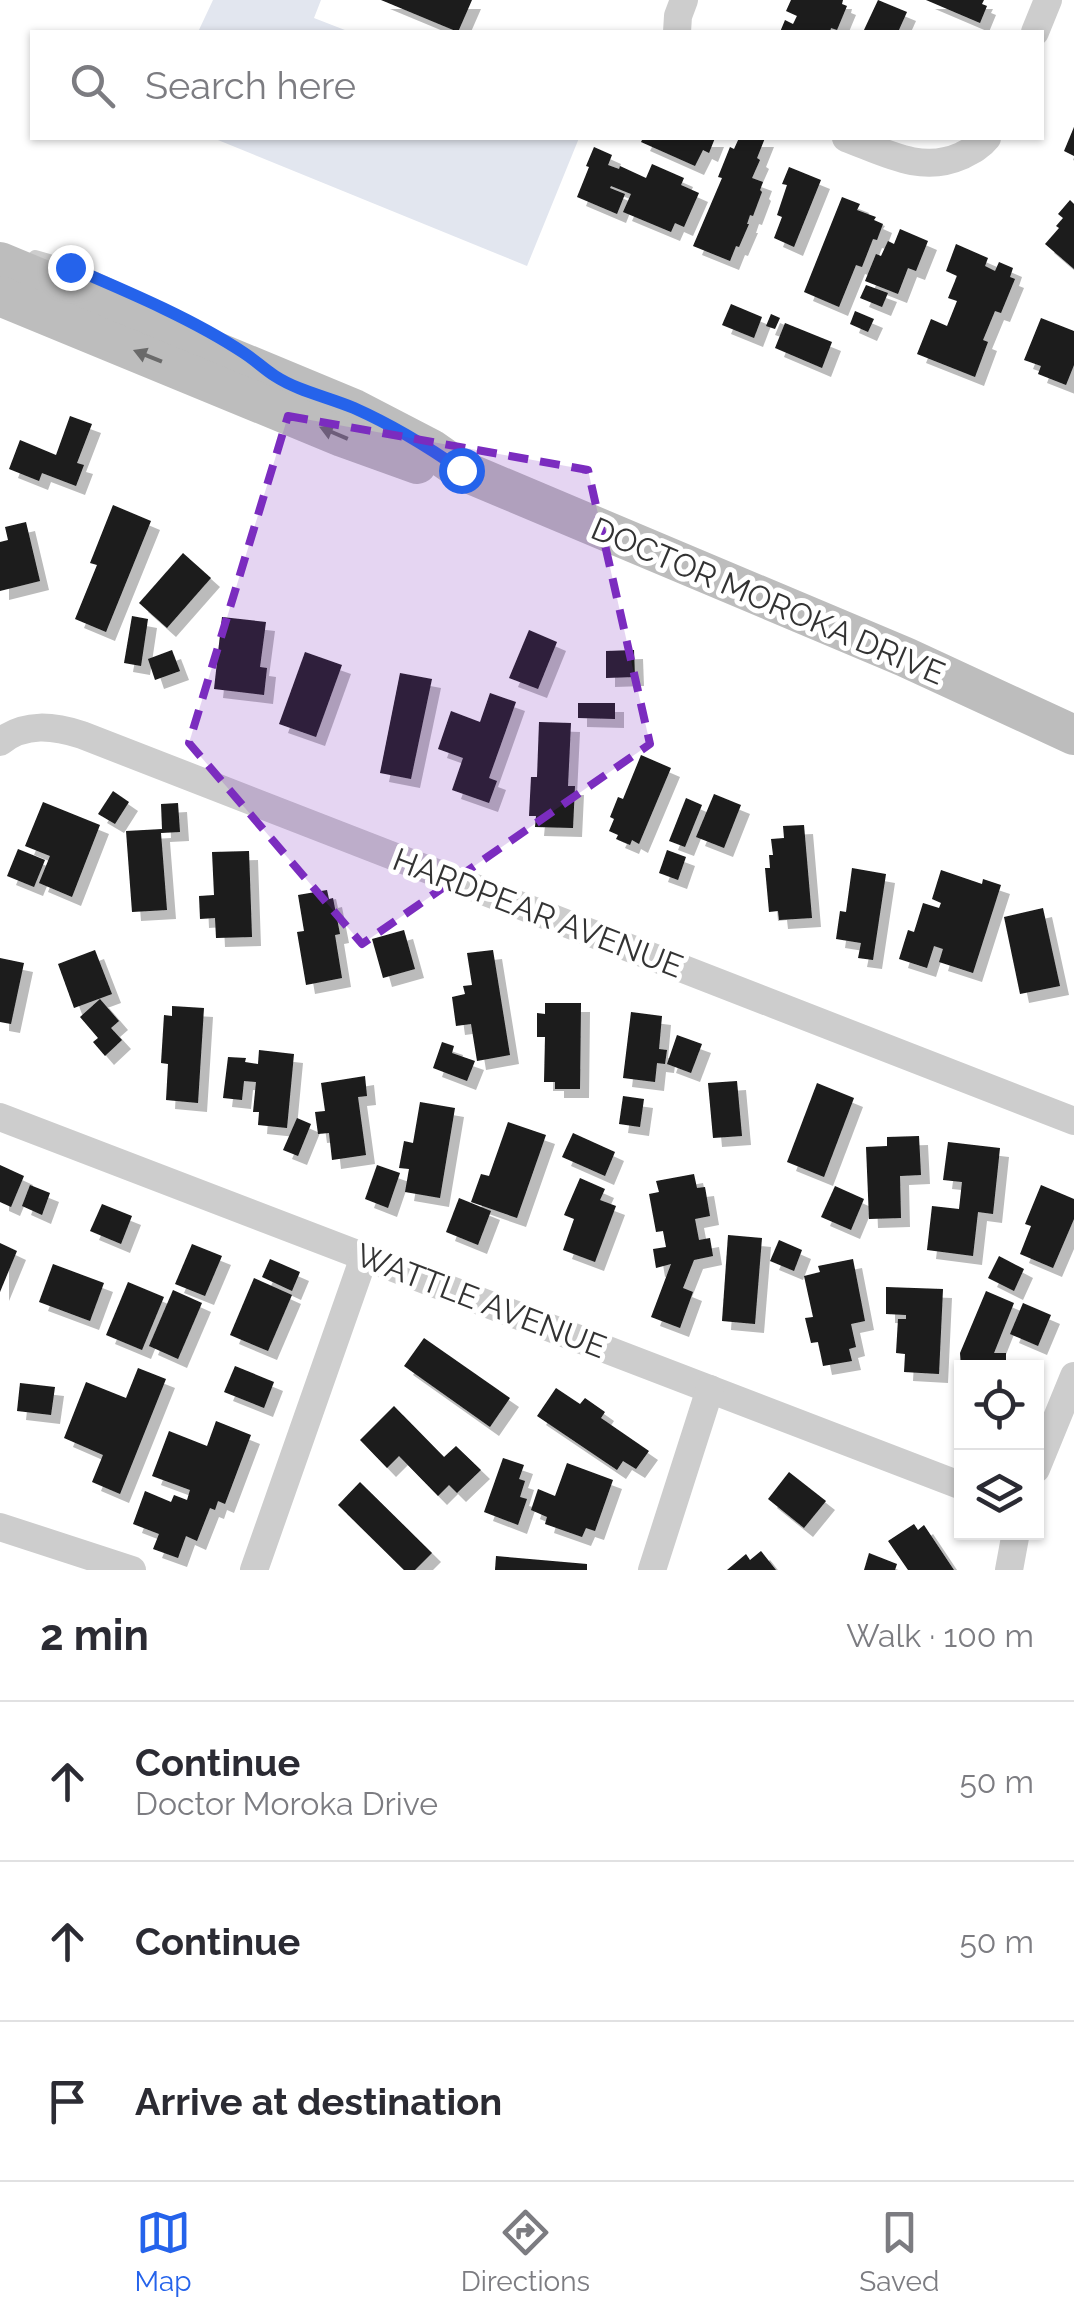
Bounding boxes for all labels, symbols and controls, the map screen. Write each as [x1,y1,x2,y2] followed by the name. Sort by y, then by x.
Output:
[30,30,1044,140] search box
[65,58,120,113] icon: search
[145,63,356,108] text: Search here
[48,245,94,291] route end
[133,348,163,364] one-way arrow
[320,425,349,441] one-way arrow
[439,448,485,494] route start
[586,509,950,692] street label: DOCTOR MOROKA DRIVE
[388,840,688,985] street label: HARDPEAR AVENUE
[351,1236,611,1365] street label: WATTLE AVENUE
[954,1360,1044,1540] map controls
[954,1360,1044,1450] button: locate
[954,1450,1044,1540] button: layers
[40,1611,149,1660] text: 2 min
[846,1617,1034,1654] text: Walk · 100 m
[135,1740,300,1785] text: Continue
[40,1754,95,1809] icon: ahead
[959,1763,1034,1800] text: 50 m
[135,1785,438,1822] text: Doctor Moroka Drive
[40,1914,95,1969] icon: ahead
[135,1919,300,1964] text: Continue
[959,1923,1034,1960] text: 50 m
[40,2074,95,2129] icon: arrive
[135,2079,502,2124] text: Arrive at destination
[135,2205,192,2298] tab: Map
[461,2205,590,2298] tab: Directions
[859,2205,939,2298] tab: Saved

